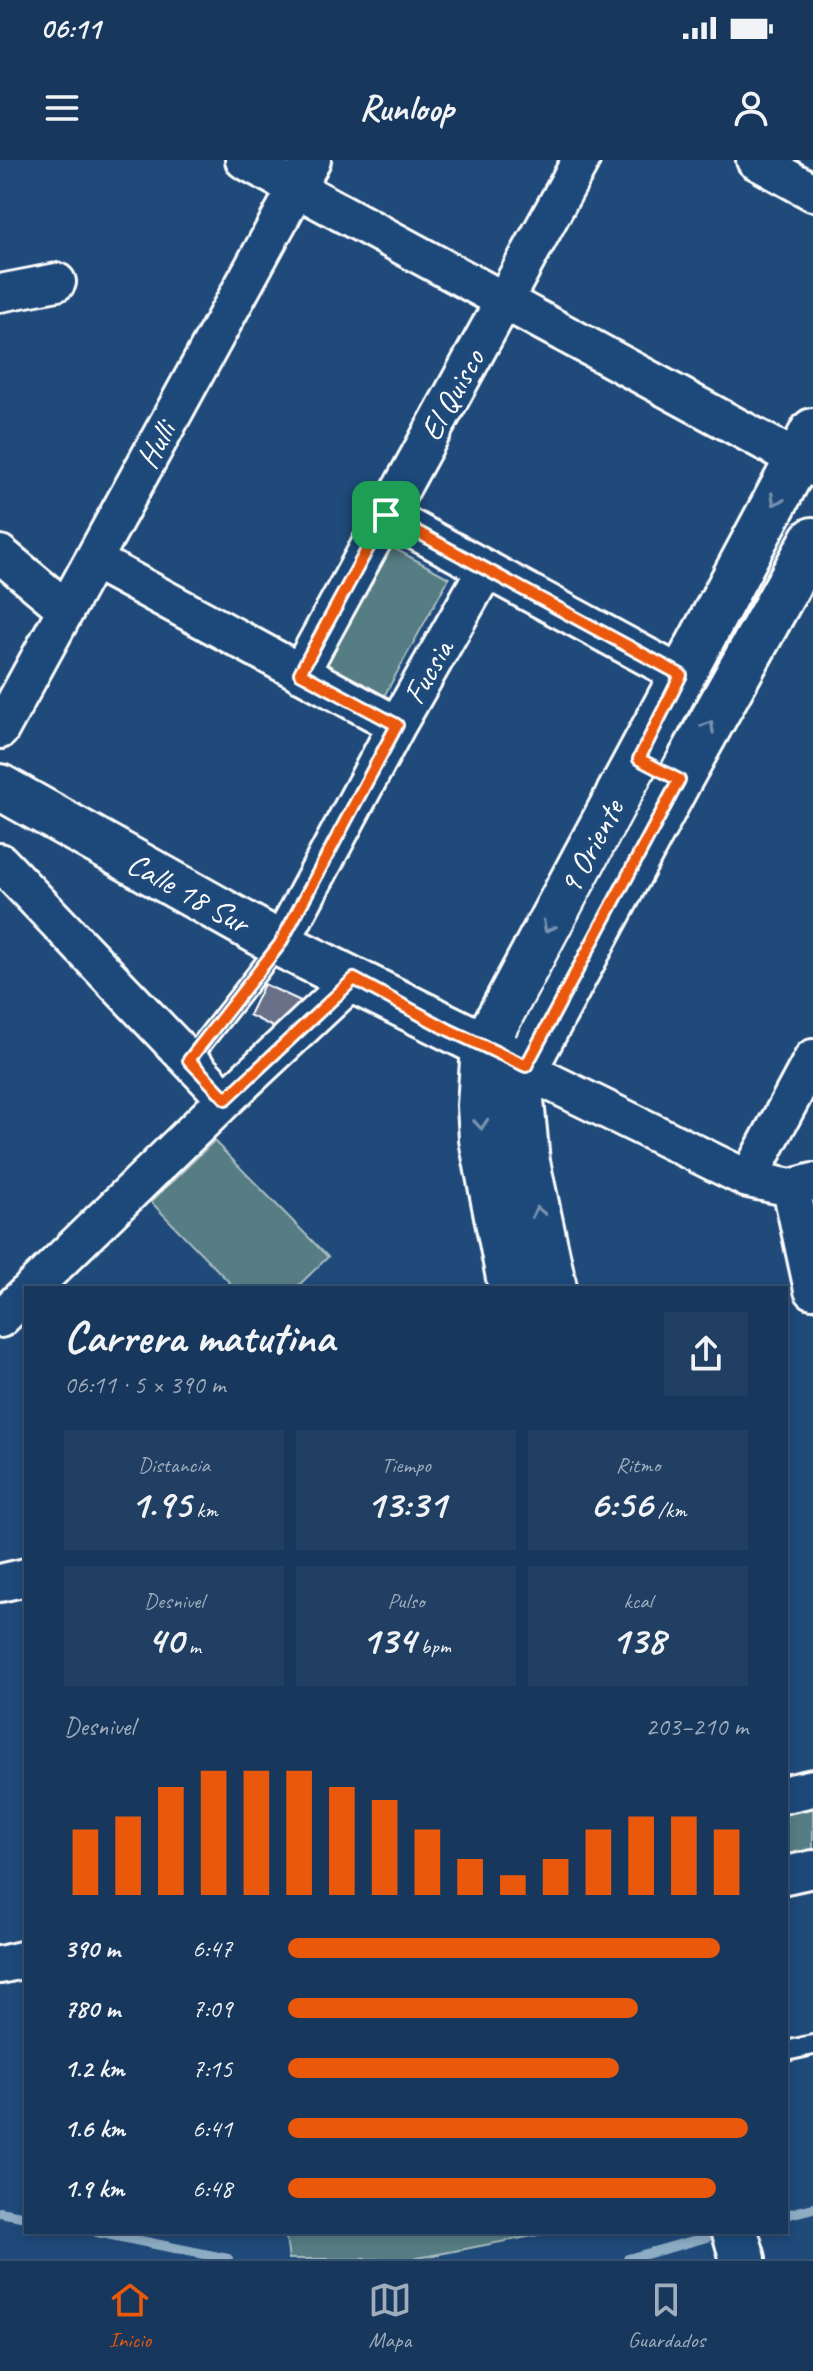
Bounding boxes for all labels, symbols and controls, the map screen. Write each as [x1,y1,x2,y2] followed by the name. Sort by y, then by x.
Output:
[40,9,101,47] text: 06:11
[359,85,454,131] text: Runloop
[40,86,84,130] icon: menu
[729,86,773,130] icon: person
[410,341,495,448] street label: El Quisco
[127,411,187,475] street label: Hulli
[352,481,420,549] pin
[771,491,786,506] one-way arrow
[364,493,408,537] icon: arrive
[393,630,464,711] street label: Fucsia
[699,720,715,735] one-way arrow
[549,790,634,901] street label: 9 Oriente
[120,843,259,945] street label: Calle 18 Sur
[543,918,558,933] one-way arrow
[472,1118,489,1131] one-way arrow
[530,1205,547,1219] one-way arrow
[64,1310,334,1365] text: Carrera matutina
[664,1312,748,1396] button: share
[64,1368,225,1401] text: 06:11 · 5 × 390 m
[138,1451,210,1479] text: Distancia
[381,1451,431,1479] text: Tiempo
[616,1451,660,1479] text: Ritmo
[130,1479,191,1529] text: 1.95
[366,1479,446,1529] text: 13:31
[589,1479,652,1529] text: 6:56
[191,1496,218,1524] text: km
[652,1496,687,1524] text: /km
[144,1587,204,1615] text: Desnivel
[388,1587,424,1615] text: Pulso
[623,1587,653,1615] text: kcal
[147,1615,183,1665] text: 40
[361,1615,415,1665] text: 134
[611,1615,665,1665] text: 138
[183,1632,201,1660] text: m
[415,1632,451,1660] text: bpm
[64,1710,135,1743] text: Desnivel
[645,1710,748,1743] text: 203–210 m
[64,1932,120,1965] text: 390 m
[192,1932,232,1965] text: 6:47
[64,1992,120,2025] text: 780 m
[192,1992,232,2025] text: 7:09
[64,2052,124,2085] text: 1.2 km
[192,2052,232,2085] text: 7:15
[64,2112,125,2145] text: 1.6 km
[192,2112,232,2145] text: 6:41
[64,2172,124,2205] text: 1.9 km
[192,2172,232,2205] text: 6:48
[108,2278,152,2354] tab: Inicio
[368,2278,412,2354] tab: Mapa
[628,2278,705,2354] tab: Guardados

